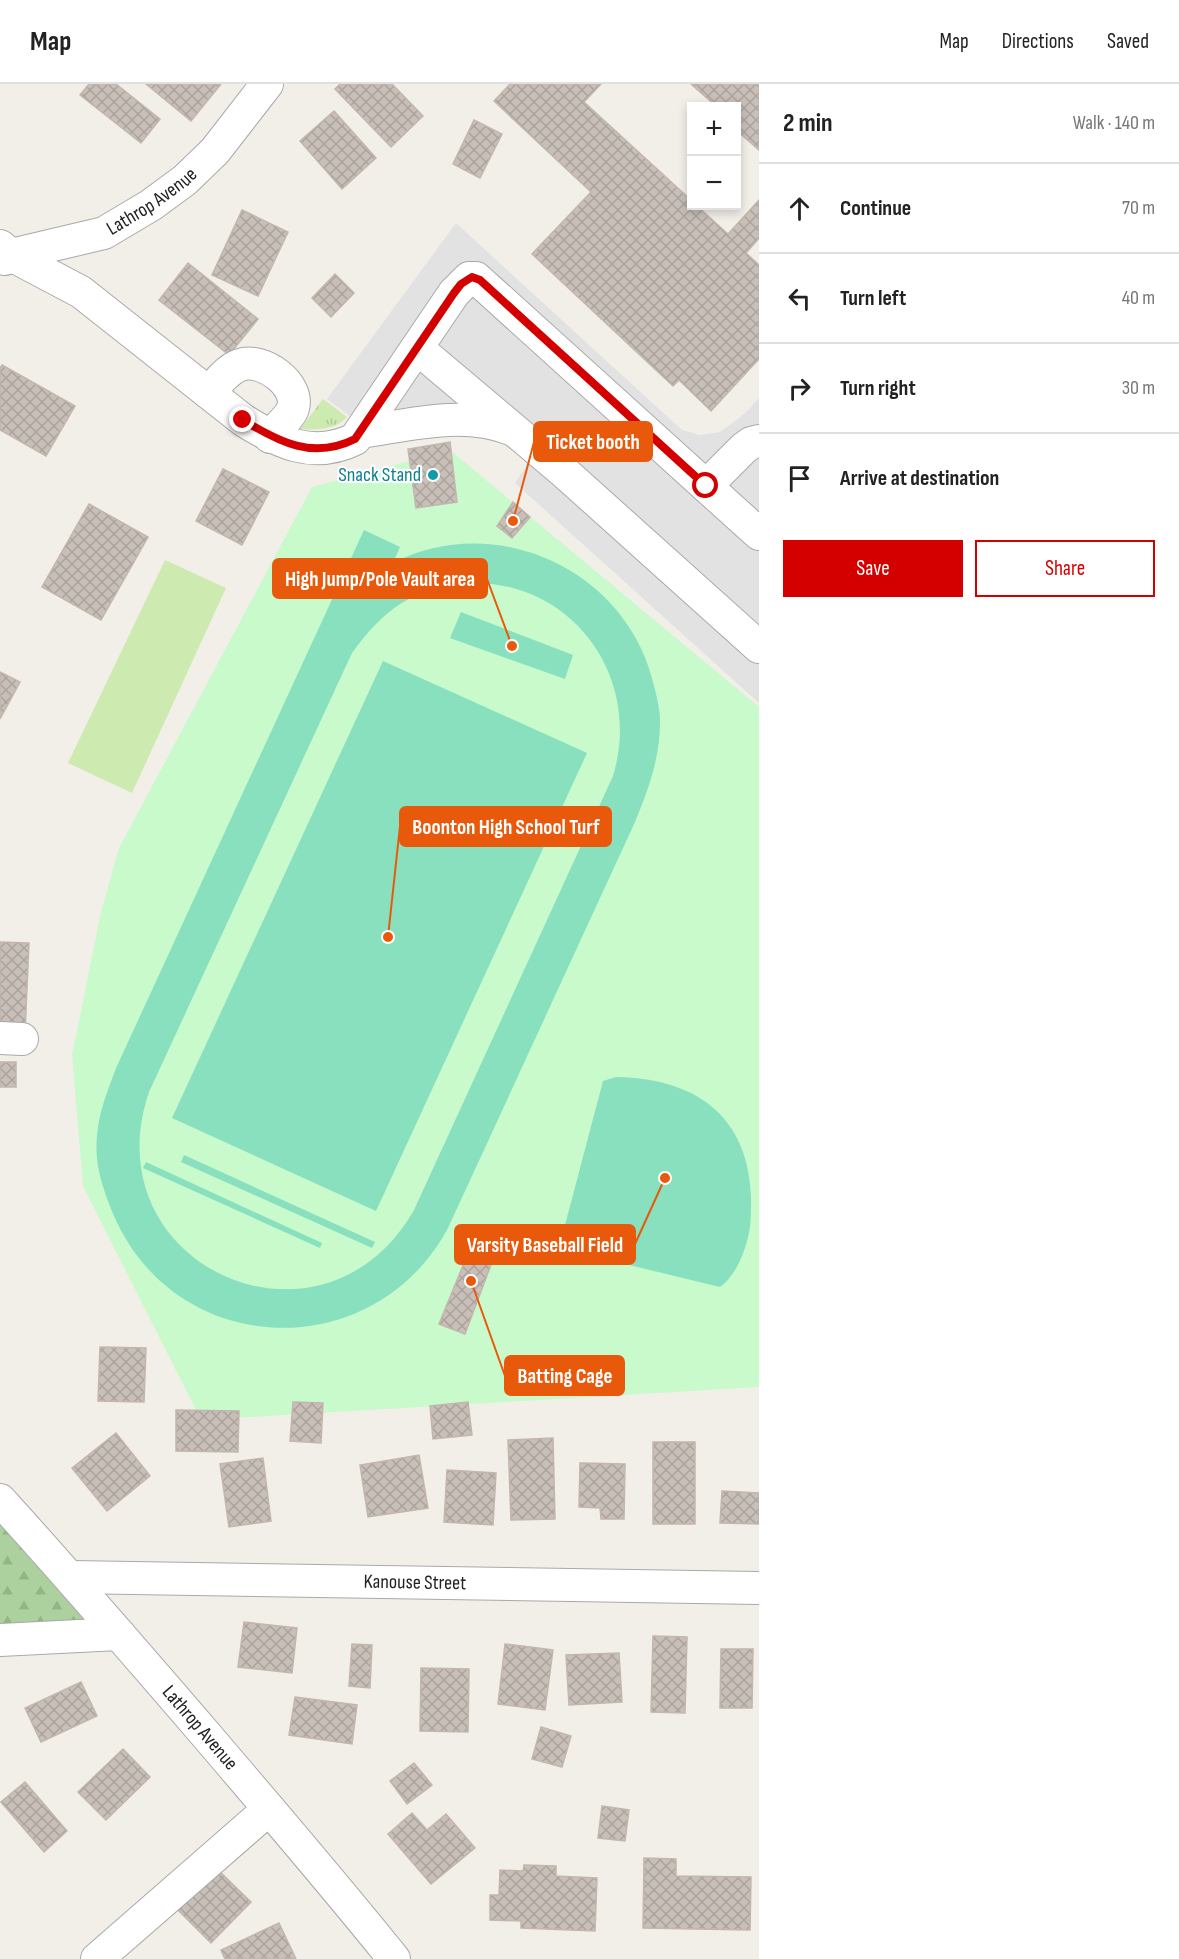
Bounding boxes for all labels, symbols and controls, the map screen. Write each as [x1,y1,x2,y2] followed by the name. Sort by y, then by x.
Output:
[30,25,71,58] text: Map
[939,29,969,54] text: Map
[1002,29,1074,54] text: Directions
[1107,29,1149,54] text: Saved
[687,102,741,210] map controls
[687,102,741,156] button: +
[783,108,833,139] text: 2 min
[1073,111,1155,135] text: Walk · 140 m
[687,156,741,210] button: −
[102,163,202,241] street label: Lathrop Avenue
[783,192,816,225] icon: ahead
[840,195,911,222] text: Continue
[1122,196,1155,220] text: 70 m
[783,282,816,315] icon: left
[840,285,906,312] text: Turn left
[1122,286,1155,310] text: 40 m
[783,372,816,405] icon: right
[840,375,916,402] text: Turn right
[1122,376,1155,400] text: 30 m
[229,406,255,432] route end
[534,422,652,461] callout: Ticket booth
[546,430,640,455] text: Ticket booth
[783,462,816,495] icon: arrive
[338,463,421,487] place label: Snack Stand
[840,465,999,492] text: Arrive at destination
[426,468,440,482] marker: Snack Stand
[692,472,718,498] route start
[783,540,963,597] button: Save
[975,540,1155,597] button: Share
[273,559,487,598] callout: High Jump/Pole Vault area
[285,567,475,592] text: High Jump/Pole Vault area
[400,807,611,846] callout: Boonton High School Turf
[412,815,600,840] text: Boonton High School Turf
[455,1225,635,1264] callout: Varsity Baseball Field
[467,1233,623,1258] text: Varsity Baseball Field
[505,1356,624,1395] callout: Batting Cage
[517,1364,613,1389] text: Batting Cage
[363,1570,466,1595] street label: Kanouse Street
[157,1681,243,1775] street label: Lathrop Avenue

